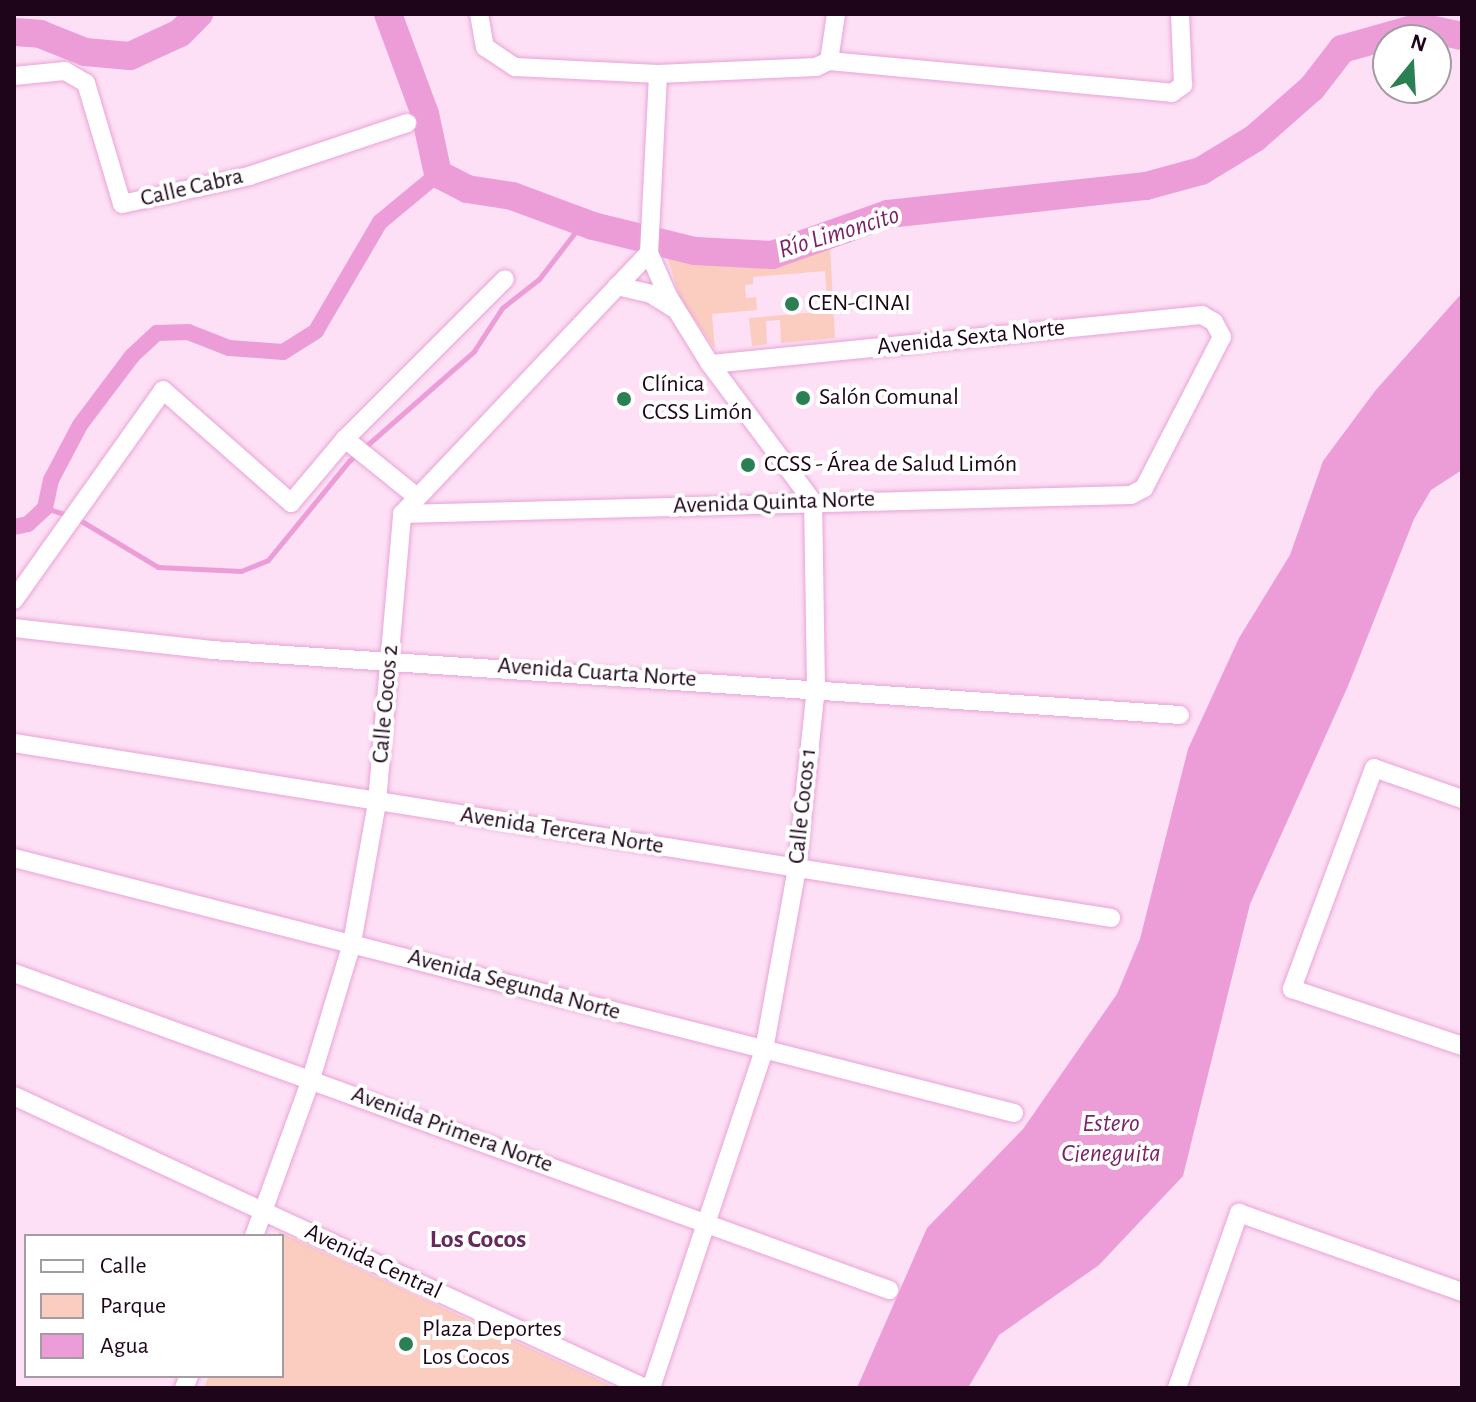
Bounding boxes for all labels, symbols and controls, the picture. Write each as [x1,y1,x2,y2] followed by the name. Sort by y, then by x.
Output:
[1372,24,1452,104] north arrow
[1408,30,1429,56] text: N
[138,162,246,214] street label: Calle Cabra
[775,200,903,266] water label: Río Limoncito
[808,290,911,318] place label: CEN-CINAI
[783,295,801,313] marker: CEN-CINAI
[876,314,1066,362] street label: Avenida Sexta Norte
[642,371,752,427] place label: Clínica CCSS Limón
[819,384,959,412] place label: Salón Comunal
[613,388,635,410] marker: Clínica CCSS Limón
[794,389,812,407] marker: Salón Comunal
[764,451,1017,479] place label: CCSS - Área de Salud Limón
[739,456,757,474] marker: CCSS - Área de Salud Limón
[673,485,875,521] street label: Avenida Quinta Norte
[366,643,406,765] street label: Calle Cocos 2
[497,652,697,694] street label: Avenida Cuarta Norte
[783,747,823,865] street label: Calle Cocos 1
[458,801,666,861] street label: Avenida Tercera Norte
[405,943,623,1027] street label: Avenida Segunda Norte
[347,1080,557,1180] street label: Avenida Primera Norte
[1061,1108,1161,1170] water label: Estero Cieneguita
[300,1218,446,1306] street label: Avenida Central
[430,1224,526,1256] district label: Los Cocos
[24,1234,284,1378] legend
[100,1254,147,1278] text: Calle
[100,1294,166,1318] text: Parque
[422,1316,562,1372] place label: Plaza Deportes Los Cocos
[100,1334,149,1358] text: Agua
[397,1335,415,1353] marker: Plaza Deportes Los Cocos

